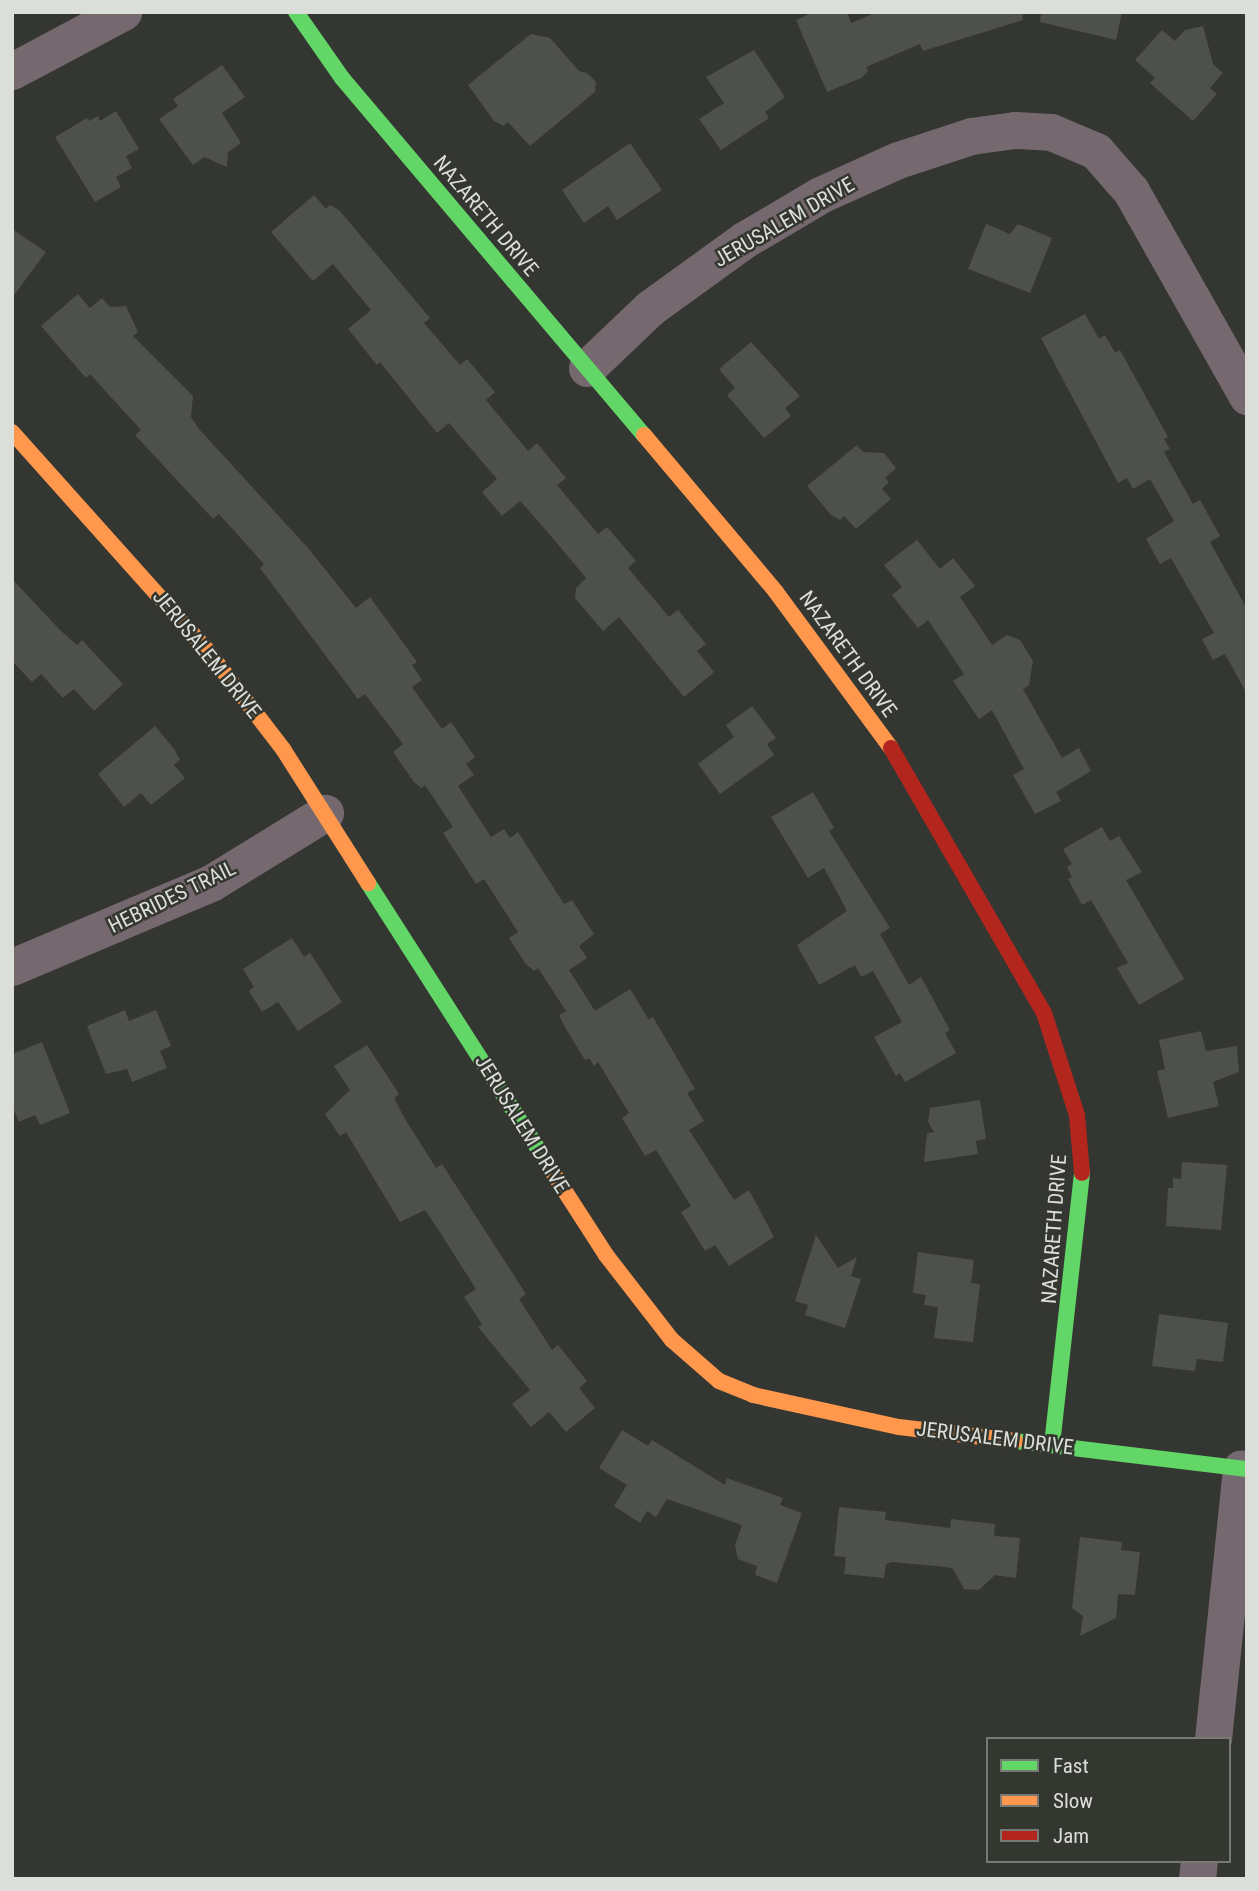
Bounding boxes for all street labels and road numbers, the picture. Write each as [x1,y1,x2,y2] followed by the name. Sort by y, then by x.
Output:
[428,151,544,281] street label: NAZARETH DRIVE
[709,172,859,272] street label: JERUSALEM DRIVE
[147,585,267,723] street label: JERUSALEM DRIVE
[794,586,902,722] street label: NAZARETH DRIVE
[104,855,240,939] street label: HEBRIDES TRAIL
[469,1050,575,1198] street label: JERUSALEM DRIVE
[1036,1153,1072,1305] street label: NAZARETH DRIVE
[915,1416,1075,1460] street label: JERUSALEM DRIVE

